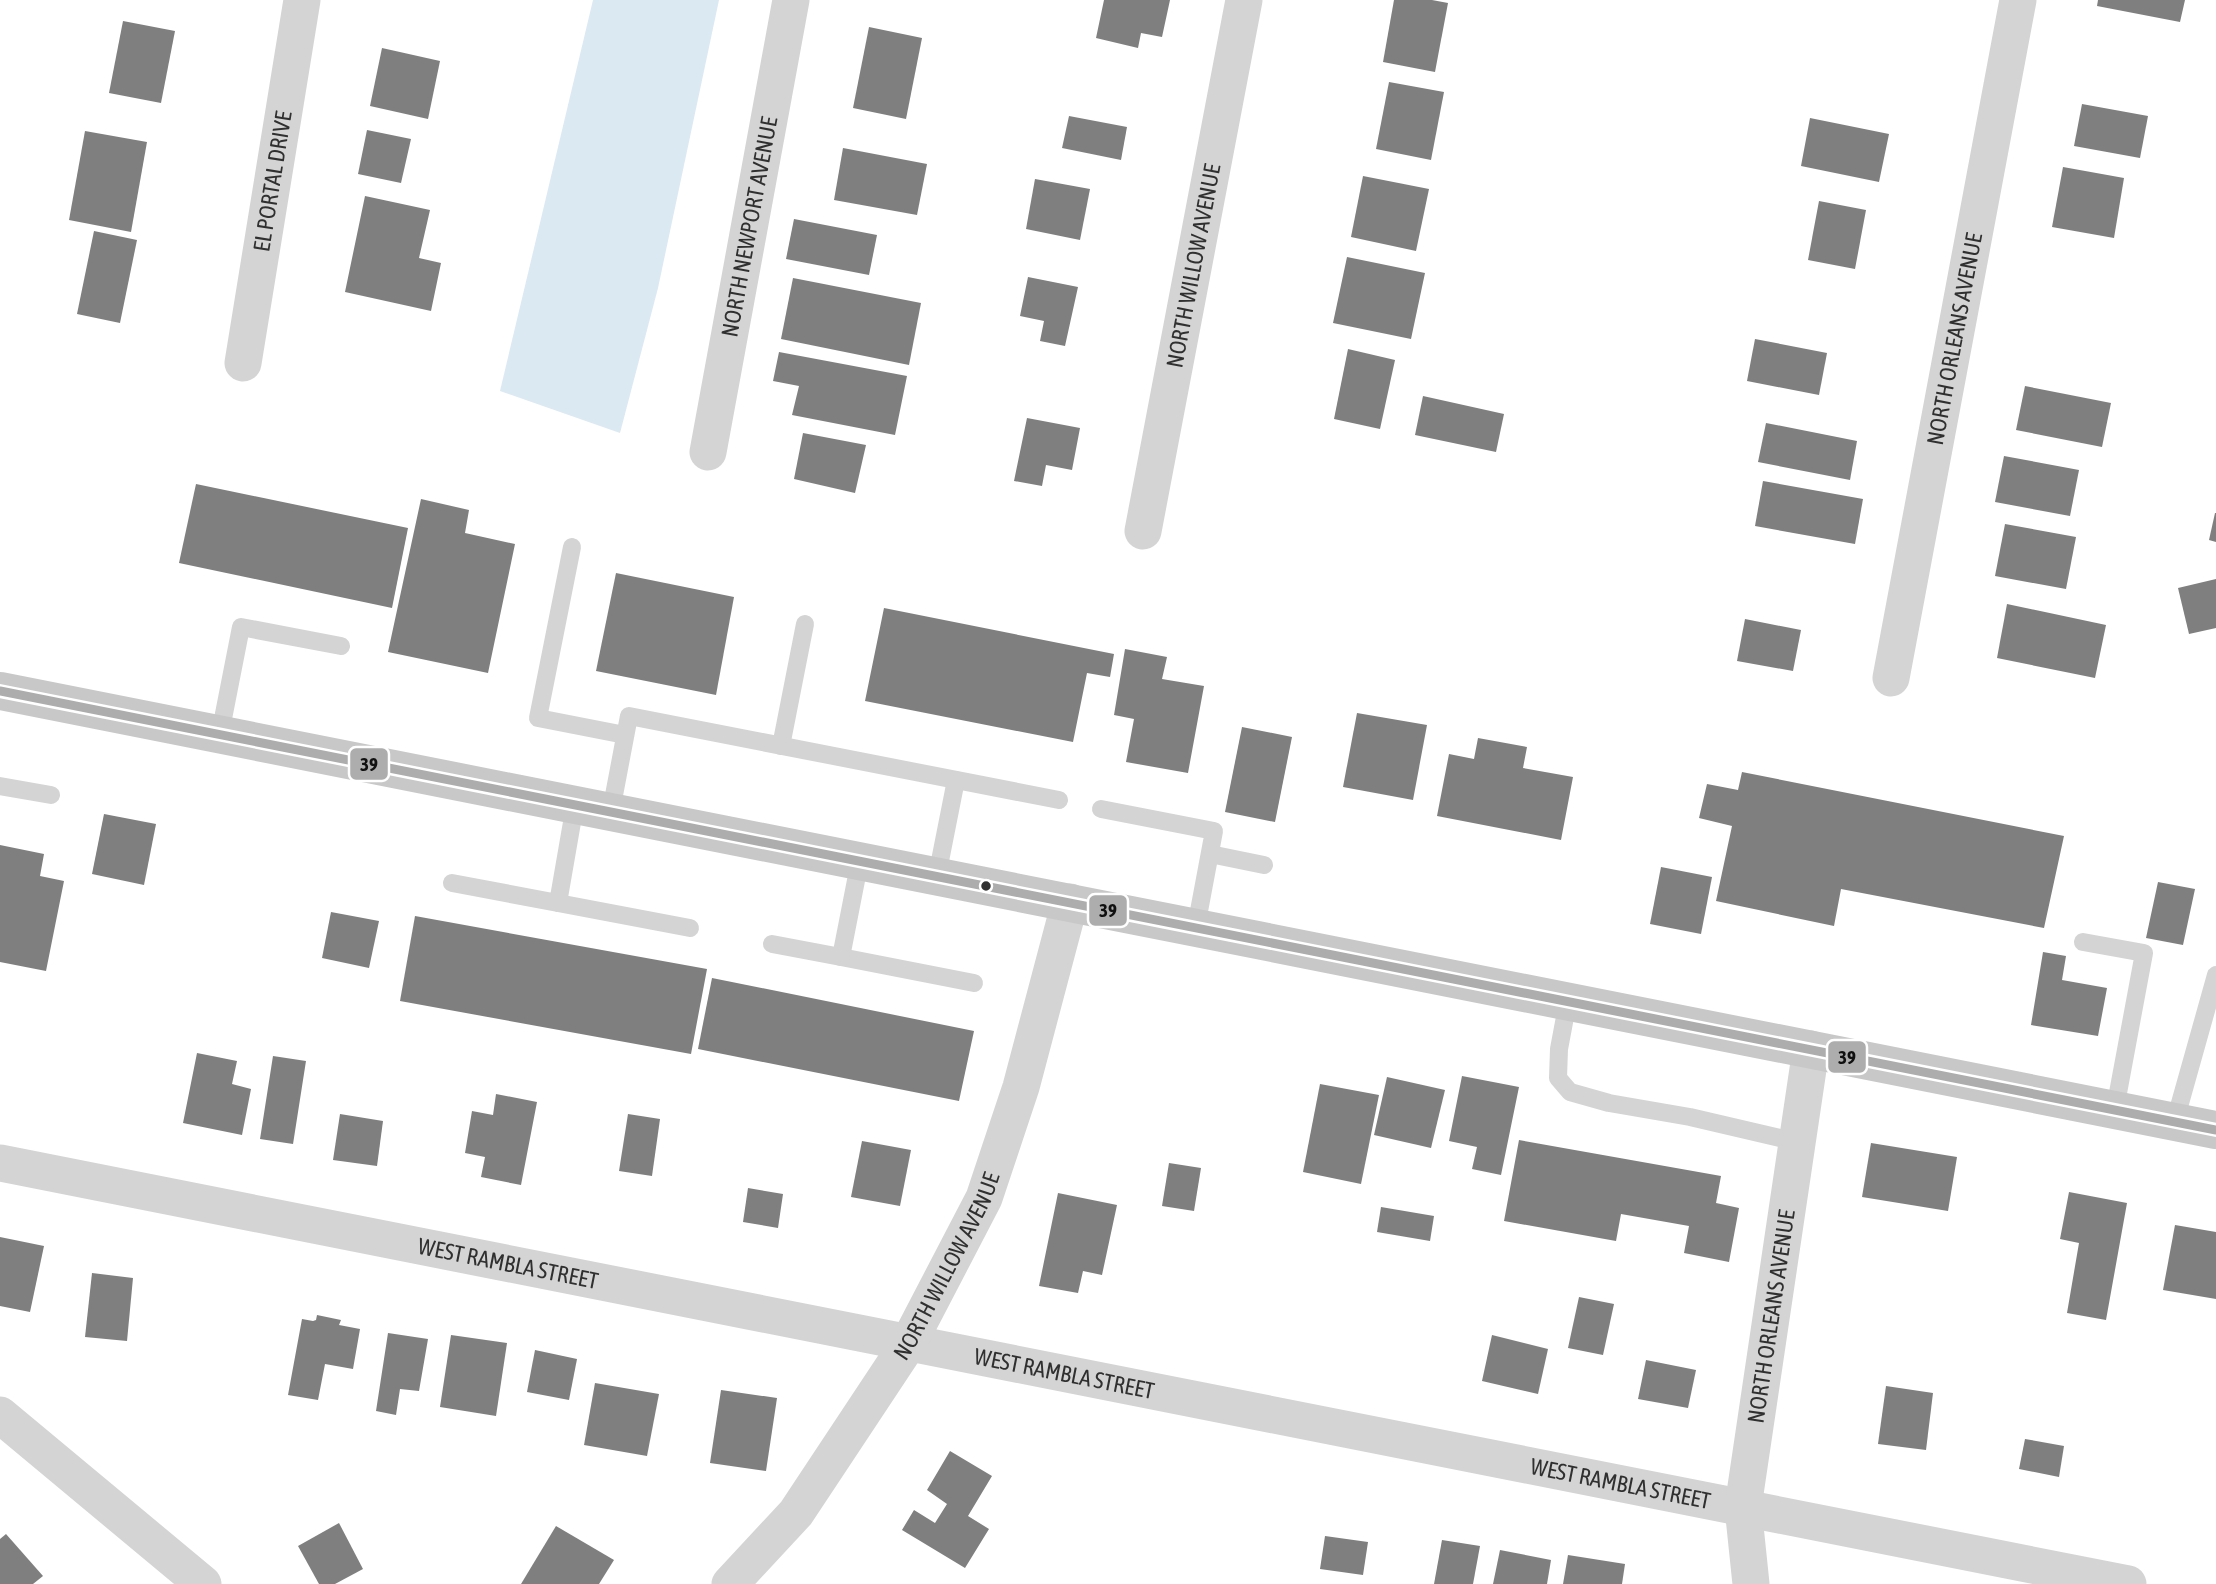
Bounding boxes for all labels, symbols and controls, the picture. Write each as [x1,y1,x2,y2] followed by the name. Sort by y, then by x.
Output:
[248,109,297,254] street label: EL PORTAL DRIVE
[716,114,782,339] street label: NORTH NEWPORT AVENUE
[1161,161,1226,370] street label: NORTH WILLOW AVENUE
[1922,230,1987,447] street label: NORTH ORLEANS AVENUE
[349,747,389,781] line badge: 39
[360,753,378,775] text: 39
[979,879,993,893] unlabelled marker
[1088,894,1128,927] line badge: 39
[1099,899,1117,921] text: 39
[1827,1040,1867,1074] line badge: 39
[1838,1046,1856,1068] text: 39
[888,1169,1005,1365] street label: NORTH WILLOW AVENUE
[1743,1208,1800,1425] street label: NORTH ORLEANS AVENUE
[416,1233,600,1294] street label: WEST RAMBLA STREET
[972,1343,1157,1404] street label: WEST RAMBLA STREET
[1528,1453,1713,1514] street label: WEST RAMBLA STREET

